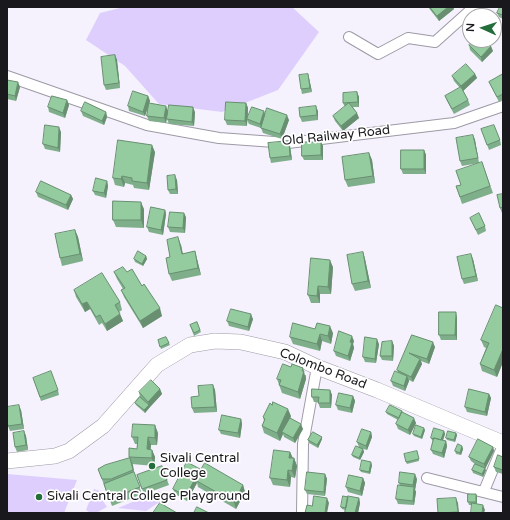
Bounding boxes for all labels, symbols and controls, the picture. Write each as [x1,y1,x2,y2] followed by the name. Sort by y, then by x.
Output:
[462,8,502,48] north arrow
[464,23,477,32] text: N
[281,123,391,149] street label: Old Railway Road
[277,345,369,393] street label: Colombo Road
[160,451,240,482] place label: Sivali Central College
[147,461,157,471] marker: Sivali Central College
[47,489,250,505] place label: Sivali Central College Playground
[34,492,44,502] marker: Sivali Central College Playground

